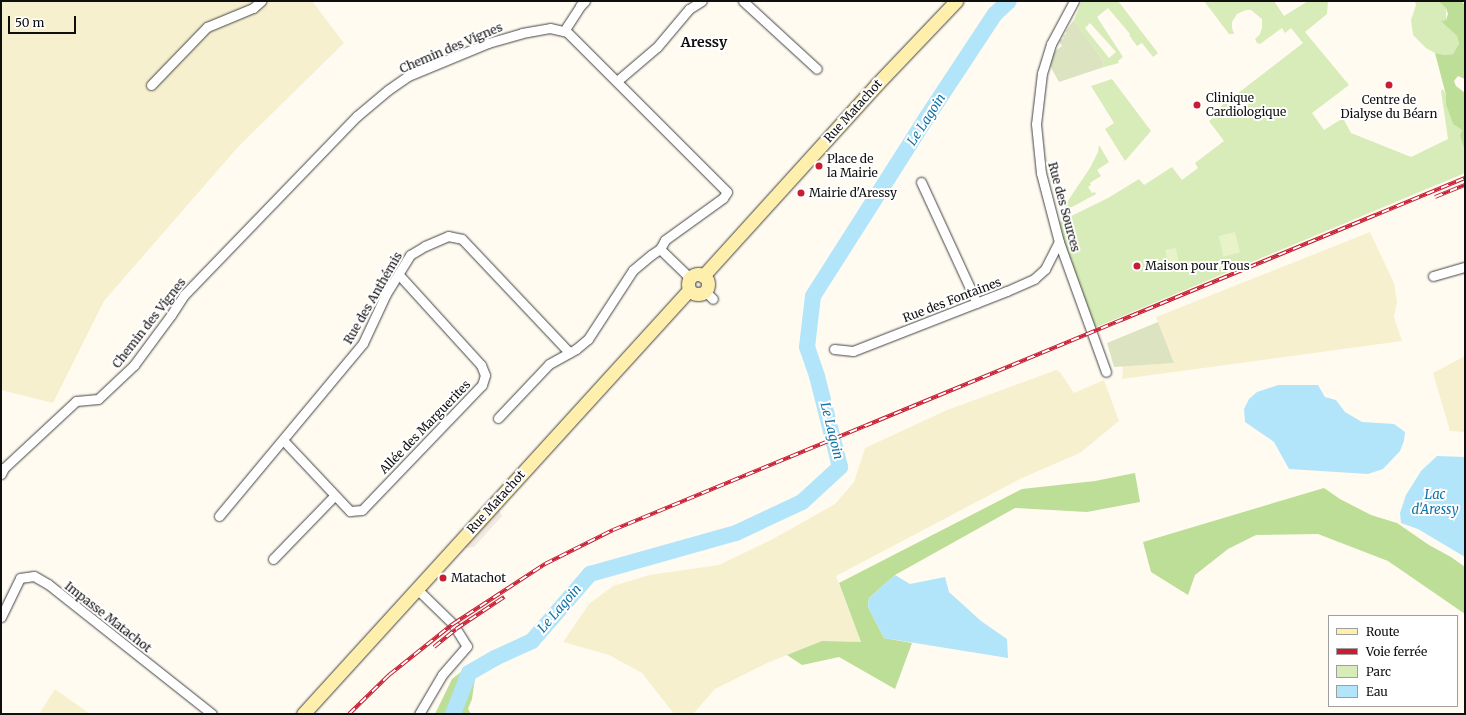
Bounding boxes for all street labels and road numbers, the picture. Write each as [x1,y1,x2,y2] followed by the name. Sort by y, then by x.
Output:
[397,20,505,76] street label: Chemin des Vignes
[821,77,885,145] street label: Rue Matachot
[1045,161,1083,253] street label: Rue des Sources
[341,249,405,347] street label: Rue des Anthémis
[109,275,189,371] street label: Chemin des Vignes
[901,275,1003,325] street label: Rue des Fontaines
[377,377,473,477] street label: Allée des Marguerites
[464,468,528,536] street label: Rue Matachot
[62,579,154,655] street label: Impasse Matachot

